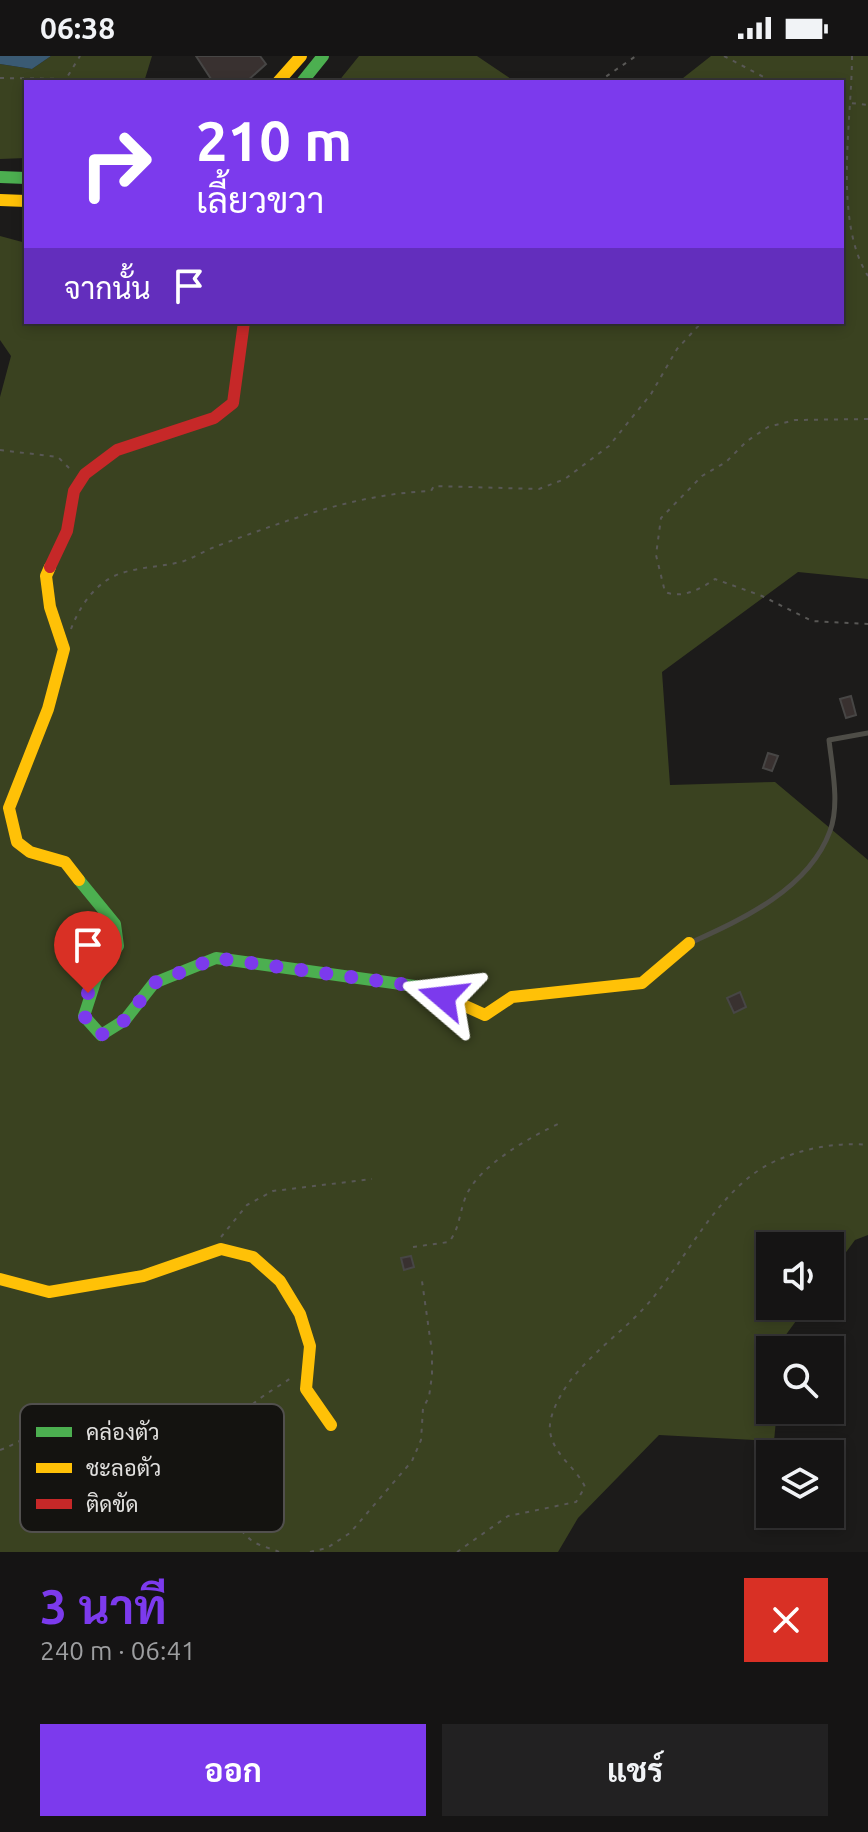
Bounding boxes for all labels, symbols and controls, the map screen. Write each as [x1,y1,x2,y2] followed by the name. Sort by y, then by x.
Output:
[40,11,115,45] text: 06:38
[196,109,352,172] text: 210 m
[64,112,168,216] icon: right
[196,179,324,220] text: เลี้ยวขวา
[167,264,211,308] icon: arrive
[64,271,151,305] text: จากนั้น
[54,911,122,993] pin
[66,923,110,967] icon: arrive
[401,955,485,1039] position arrow
[756,1232,844,1528] map controls
[756,1232,844,1320] button: sound
[756,1336,844,1424] button: search
[20,1404,284,1532] legend
[86,1419,160,1444] text: คล่องตัว
[756,1440,844,1528] button: layers
[86,1455,161,1480] text: ชะลอตัว
[86,1491,138,1516] text: ติดขัด
[744,1578,828,1662] button: close
[40,1579,167,1633] text: 3 นาที
[40,1636,196,1665] text: 240 m · 06:41
[40,1724,426,1816] button: ออก
[442,1724,828,1816] button: แชร์

